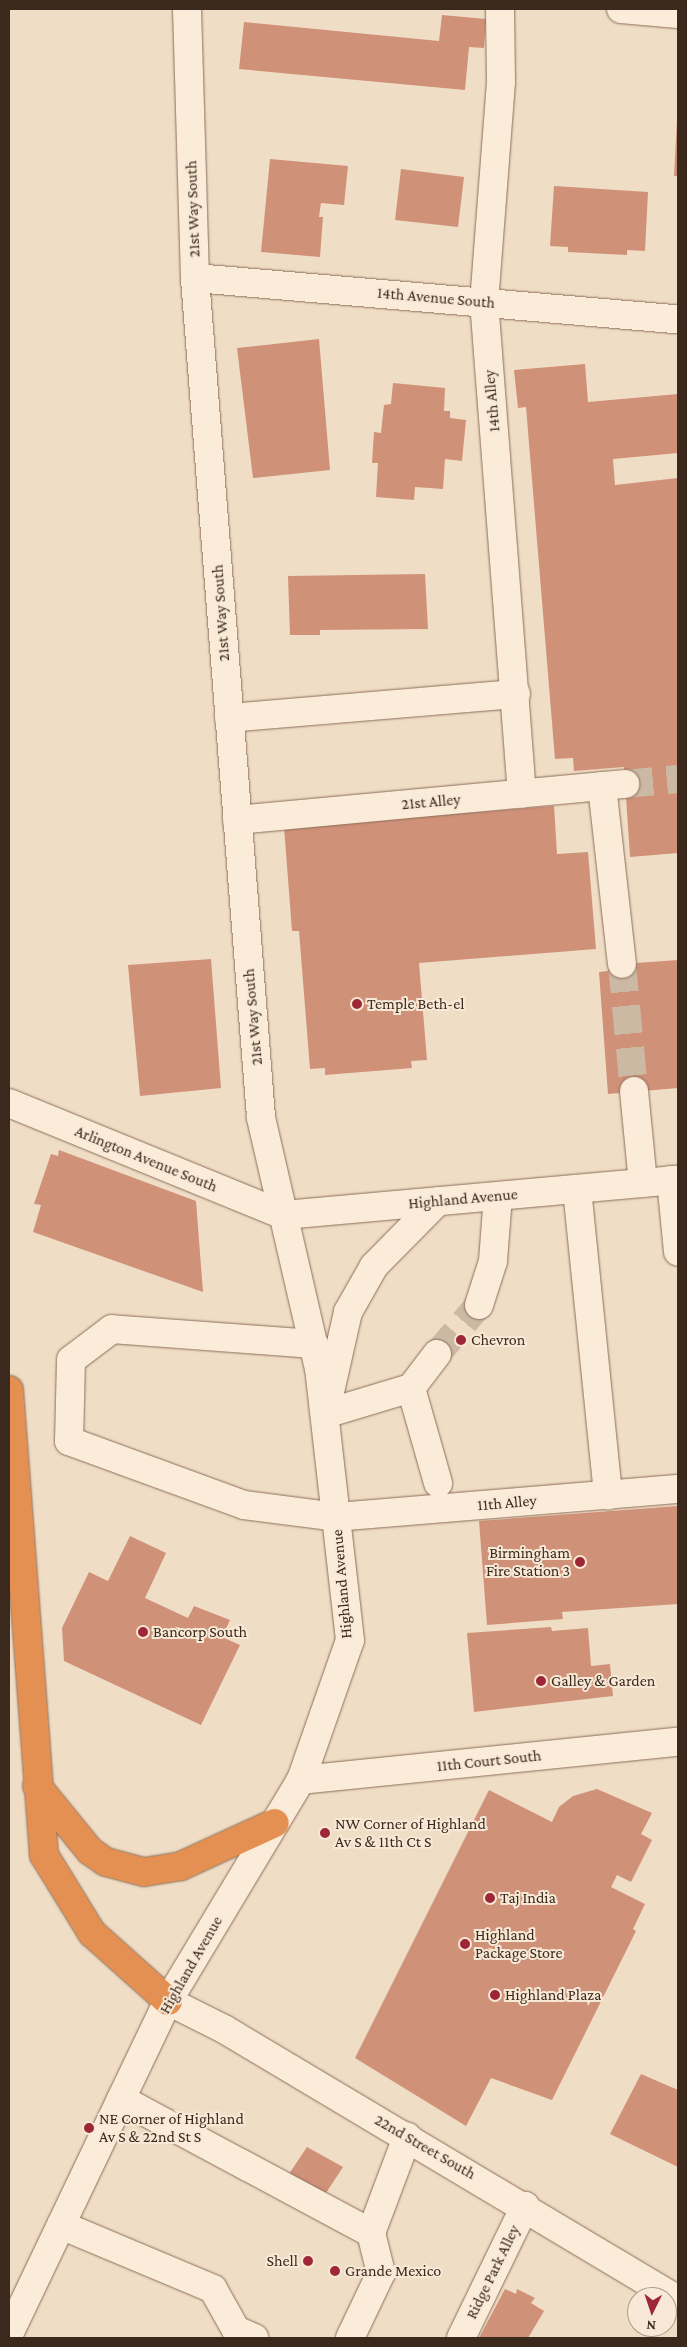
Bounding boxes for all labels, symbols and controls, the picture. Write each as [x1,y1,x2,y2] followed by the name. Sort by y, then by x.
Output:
[182,160,204,258] street label: 21st Way South
[376,283,496,313] street label: 14th Avenue South
[480,369,504,433] street label: 14th Alley
[208,564,234,662] street label: 21st Way South
[401,790,461,814] street label: 21st Alley
[239,968,267,1066] street label: 21st Way South
[367,994,465,1014] place label: Temple Beth-el
[351,998,363,1010] marker: Temple Beth-el
[72,1122,220,1196] street label: Arlington Avenue South
[407,1185,519,1213] street label: Highland Avenue
[471,1330,525,1350] place label: Chevron
[455,1334,467,1346] marker: Chevron
[477,1491,537,1515] street label: 11th Alley
[328,1528,356,1640] street label: Highland Avenue
[486,1543,570,1581] place label: Birmingham Fire Station 3
[574,1556,586,1568] marker: Birmingham Fire Station 3
[153,1622,247,1642] place label: Bancorp South
[137,1626,149,1638] marker: Bancorp South
[551,1671,655,1691] place label: Galley & Garden
[535,1675,547,1687] marker: Galley & Garden
[436,1746,542,1776] street label: 11th Court South
[335,1814,486,1852] place label: NW Corner of Highland Av S & 11th Ct S
[319,1827,331,1839] marker: NW Corner of Highland Av S & 11th Ct S
[500,1888,556,1908] place label: Taj India
[484,1892,496,1904] marker: Taj India
[155,1913,227,2017] street label: Highland Avenue
[475,1925,562,1963] place label: Highland Package Store
[459,1938,471,1950] marker: Highland Package Store
[505,1985,601,2005] place label: Highland Plaza
[489,1989,501,2001] marker: Highland Plaza
[99,2109,244,2147] place label: NE Corner of Highland Av S & 22nd St S
[371,2110,479,2184] street label: 22nd Street South
[83,2122,95,2134] marker: NE Corner of Highland Av S & 22nd St S
[462,2222,524,2322] street label: Ridge Park Alley
[266,2251,298,2271] place label: Shell
[302,2255,314,2267] marker: Shell
[345,2261,441,2281] place label: Grande Mexico
[329,2265,341,2277] marker: Grande Mexico
[627,2287,677,2337] north arrow
[646,2318,656,2334] text: N

